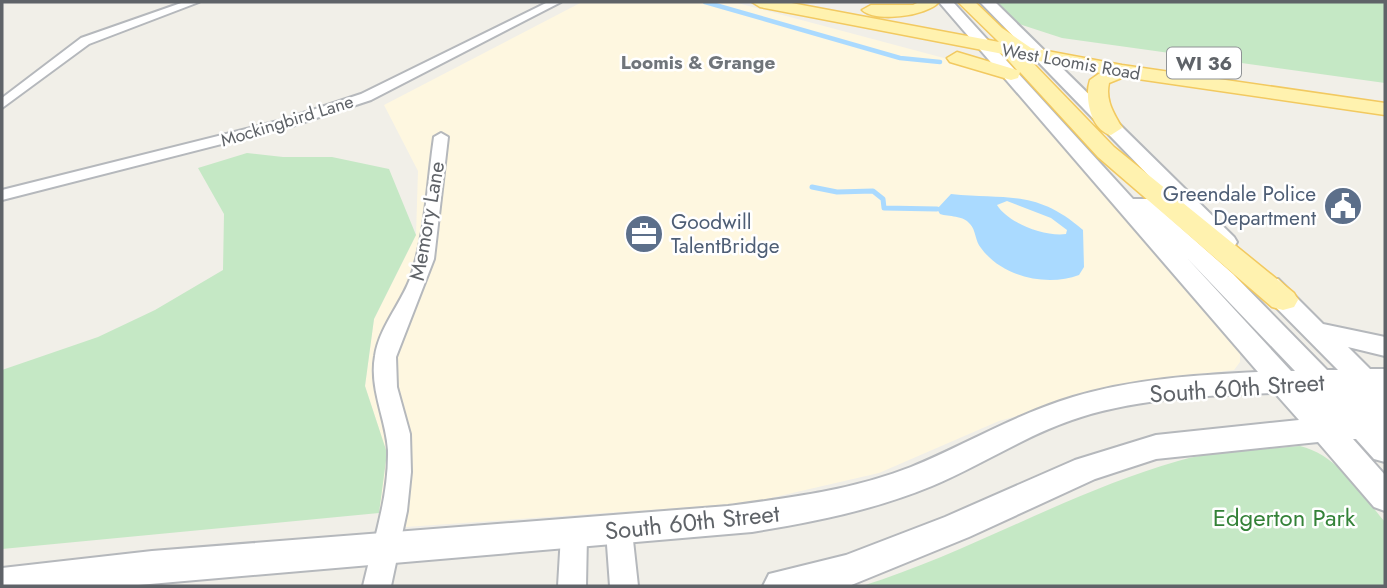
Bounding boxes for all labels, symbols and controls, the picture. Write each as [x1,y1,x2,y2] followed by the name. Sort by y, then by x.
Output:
[1000,37,1142,87] street label: West Loomis Road
[1167,48,1241,78] road number: WI 36
[621,49,775,76] district label: Loomis & Grange
[217,88,357,154] street label: Mockingbird Lane
[402,159,452,283] street label: Memory Lane
[1163,179,1316,233] place label: Greendale Police Department
[1322,185,1364,227] public building icon: Greendale Police Department
[671,207,780,261] place label: Goodwill TalentBridge
[623,213,665,255] office icon: Goodwill TalentBridge
[1148,364,1326,412] street label: South 60th Street
[603,495,781,549] street label: South 60th Street
[1213,500,1356,535] park label: Edgerton Park

